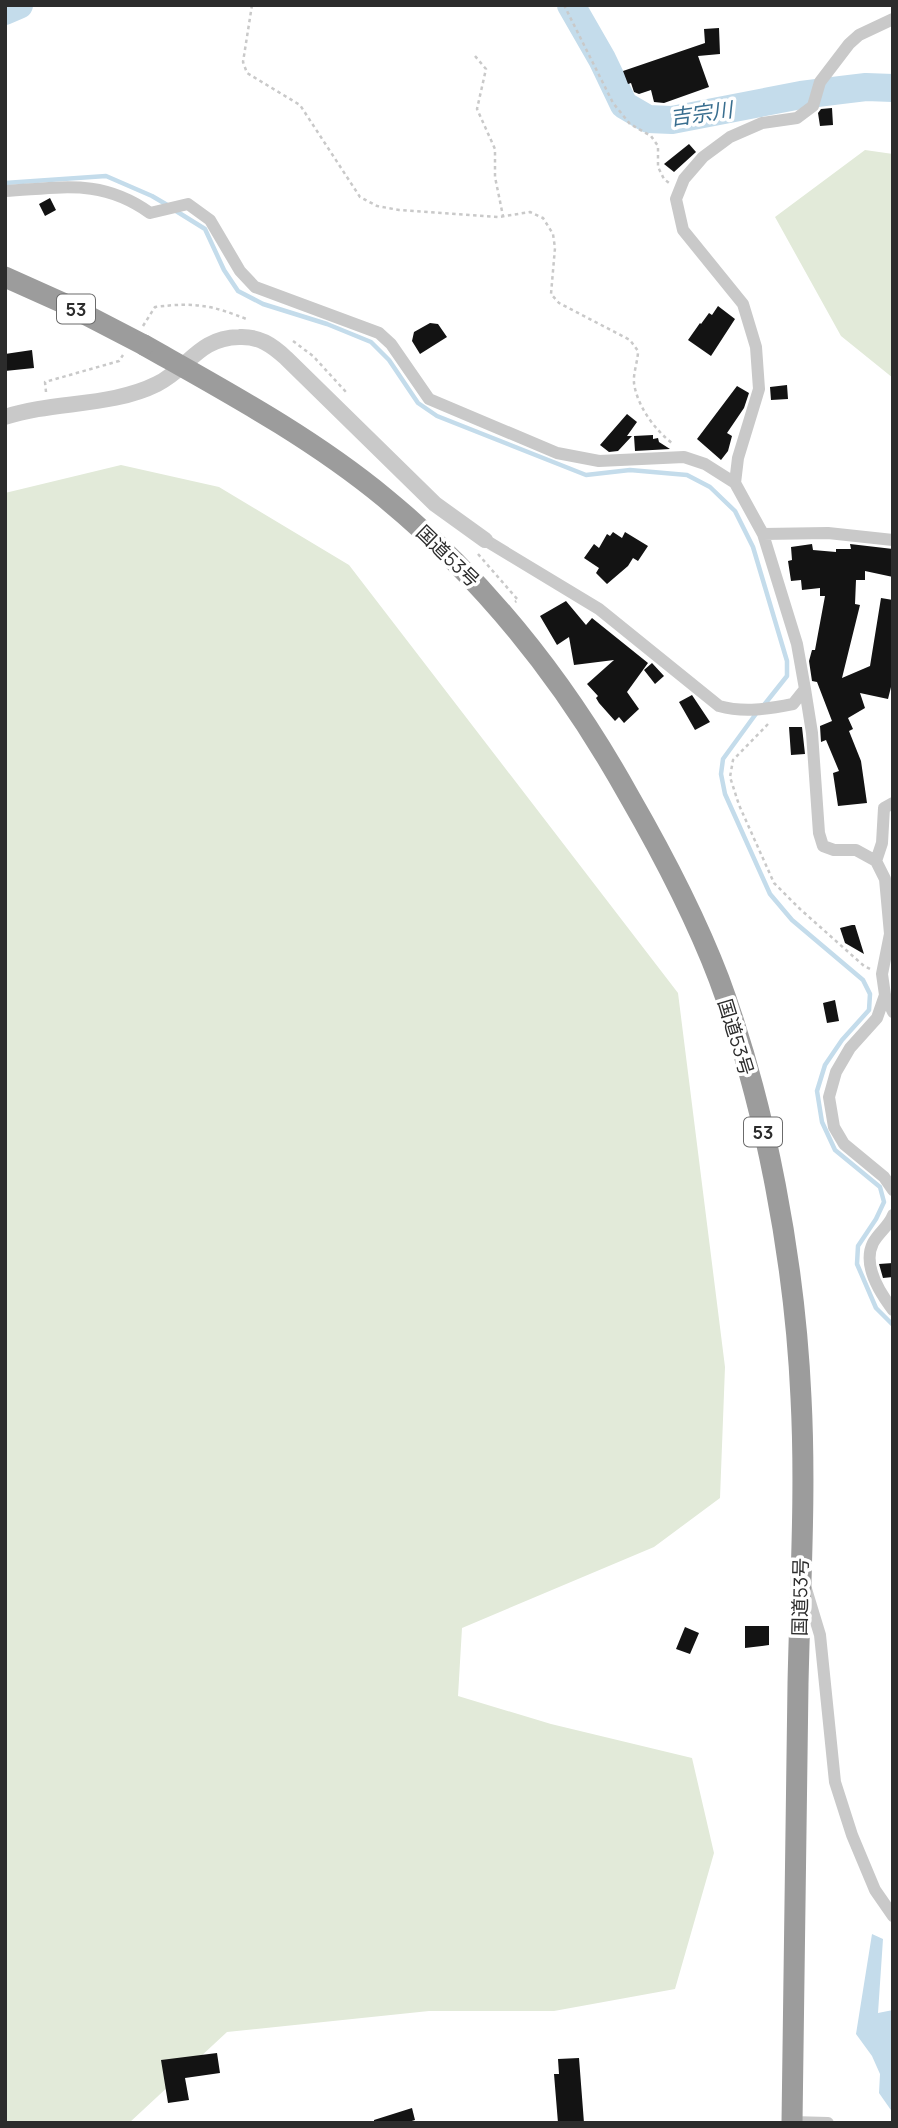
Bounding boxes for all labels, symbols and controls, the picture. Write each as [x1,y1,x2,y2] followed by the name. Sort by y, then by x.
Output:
[668,94,736,131] water label: 吉宗川
[57,295,95,324] road number: 53
[411,519,485,593] street label: 国道53号
[712,996,760,1078] street label: 国道53号
[744,1118,782,1147] road number: 53
[786,1558,814,1636] street label: 国道53号

